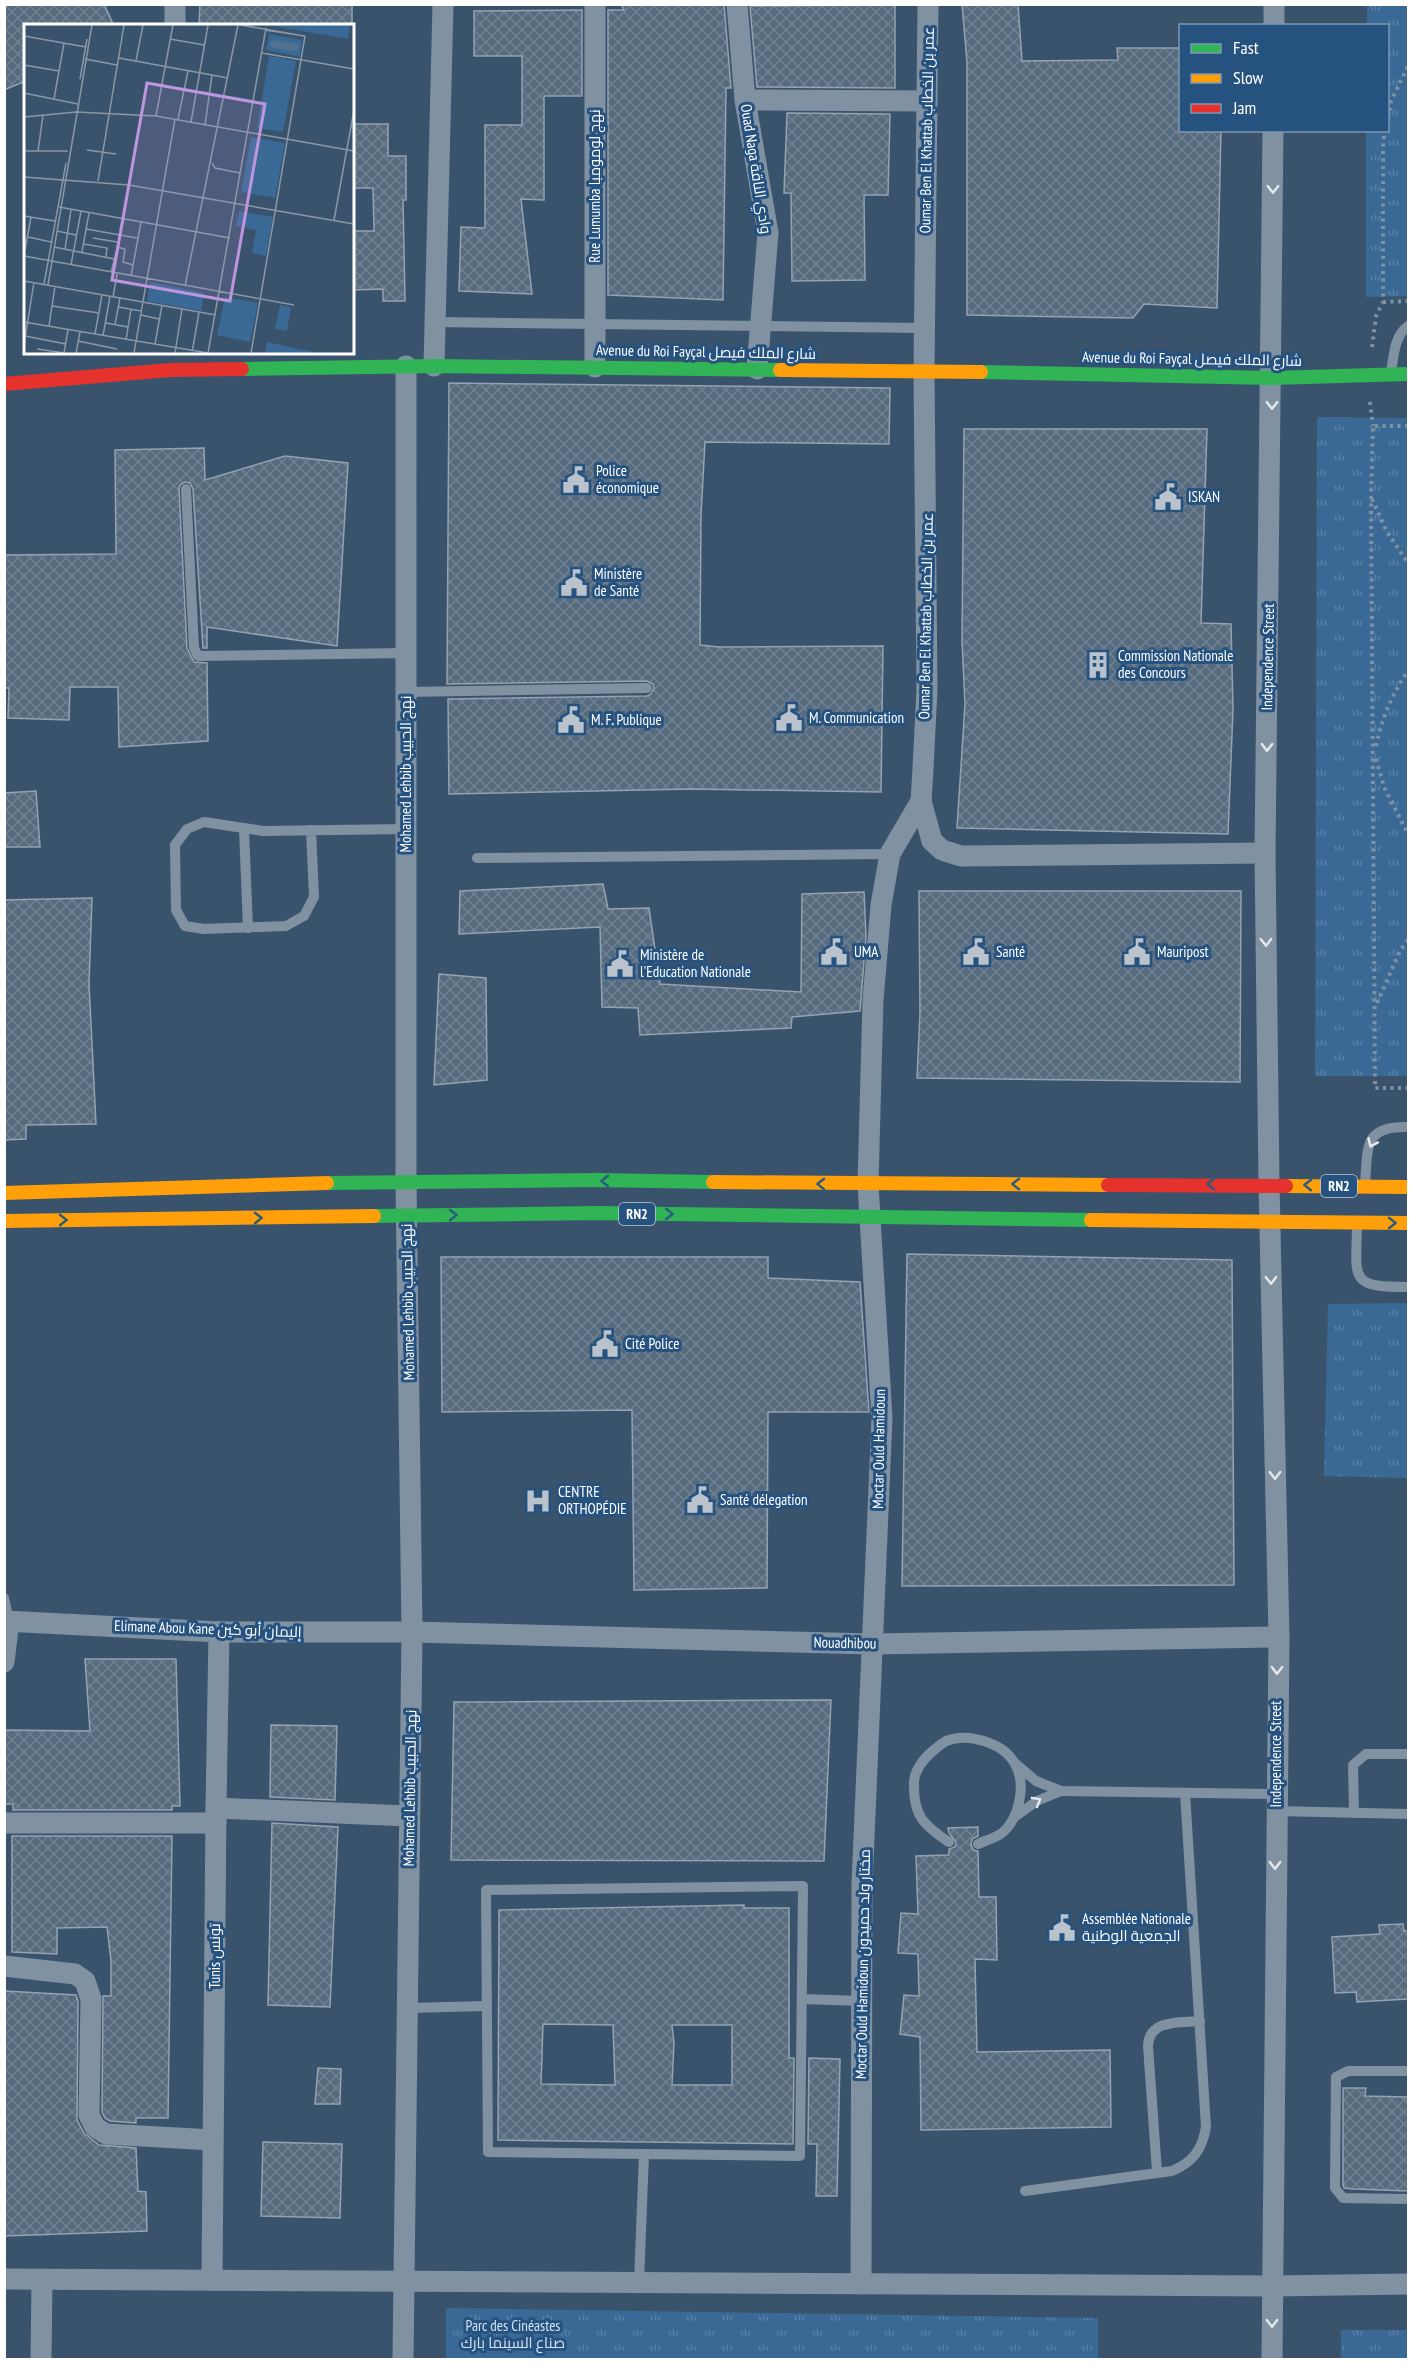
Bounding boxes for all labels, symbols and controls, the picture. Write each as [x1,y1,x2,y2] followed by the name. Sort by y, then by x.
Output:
[24,24,354,354] inset map
[1179,24,1389,132] legend
[915,26,939,234] street label: Oumar Ben El Khattab عمر بن الخطاب
[1233,36,1259,59] text: Fast
[1233,66,1264,89] text: Slow
[1232,96,1256,119] text: Jam
[734,103,776,236] street label: Ouad Naga وادي الناقة
[585,109,606,263] street label: Rue Lumumba نهج لومومبا
[1267,184,1279,193] one-way arrow
[596,340,816,365] street label: Avenue du Roi Fayçal شارع الملك فيصل
[1082,347,1302,372] street label: Avenue du Roi Fayçal شارع الملك فيصل
[1266,400,1278,409] one-way arrow
[596,461,659,497] place label: Police économique
[561,465,591,495] public building icon: Police économique
[1153,482,1183,512] public building icon: ISKAN
[1188,487,1220,506] place label: ISKAN
[914,512,938,720] street label: Oumar Ben El Khattab عمر بن الخطاب
[594,564,642,600] place label: Ministère de Santé
[559,568,589,598] public building icon: Ministère de Santé
[1257,603,1278,711] street label: Independence Street
[1118,646,1234,682] place label: Commission Nationale des Concours
[1083,650,1113,680] building icon: Commission Nationale des Concours
[396,696,417,852] street label: Mohamed Lehbib نهج الحبيب
[774,703,804,733] public building icon: M. Communication
[556,705,586,735] public building icon: M. F. Publique
[809,708,904,727] place label: M. Communication
[591,710,662,729] place label: M. F. Publique
[1261,742,1273,751] one-way arrow
[819,937,849,967] public building icon: UMA
[961,937,991,967] public building icon: Santé
[1122,937,1152,967] public building icon: Mauripost
[1260,937,1272,946] one-way arrow
[854,942,879,961] place label: UMA
[996,942,1025,961] place label: Santé
[1157,942,1209,961] place label: Mauripost
[640,945,751,981] place label: Ministère de l'Education Nationale
[605,949,635,979] public building icon: Ministère de l'Education Nationale
[1367,1137,1379,1148] one-way arrow
[600,1174,609,1187] one-way arrow
[1321,1175,1357,1197] road number: RN2
[816,1178,825,1190] one-way arrow
[1011,1178,1020,1190] one-way arrow
[1206,1178,1215,1190] one-way arrow
[1304,1179,1313,1191] one-way arrow
[619,1203,655,1225] road number: RN2
[664,1208,673,1221] one-way arrow
[448,1209,457,1221] one-way arrow
[253,1212,262,1224] one-way arrow
[58,1214,67,1226] one-way arrow
[1387,1217,1396,1229] one-way arrow
[397,1223,420,1381] street label: Mohamed Lehbib نهج الحبيب
[1265,1275,1278,1284] one-way arrow
[590,1329,620,1359] public building icon: Cité Police
[625,1334,679,1353] place label: Cité Police
[868,1389,889,1509] street label: Moctar Ould Hamidoun
[1269,1470,1282,1479] one-way arrow
[558,1482,627,1518] place label: CENTRE ORTHOPÉDIE
[685,1485,715,1515] public building icon: Santé délegation
[523,1486,553,1516] hospital icon: CENTRE ORTHOPÉDIE
[720,1490,808,1509] place label: Santé délegation
[114,1616,302,1642] street label: Elimane Abou Kane إليمان أبو كين
[813,1632,877,1653] street label: Nouadhibou
[1271,1665,1283,1674] one-way arrow
[1266,1701,1285,1807] street label: Independence Street
[399,1709,422,1867] street label: Mohamed Lehbib نهج الحبيب
[1031,1797,1041,1809] one-way arrow
[851,1849,875,2079] street label: Moctar Ould Hamidoun مختار ولد حميدون
[1269,1860,1282,1869] one-way arrow
[1082,1909,1191,1945] place label: Assemblée Nationale الجمعية الوطنية
[1047,1913,1077,1943] public building icon: Assemblée Nationale الجمعية الوطنية
[205,1923,225,1989] street label: Tunis تونس
[461,2316,565,2354] park label: Parc des Cinéastes صناع السينما بارك
[1266,2318,1278,2327] one-way arrow

